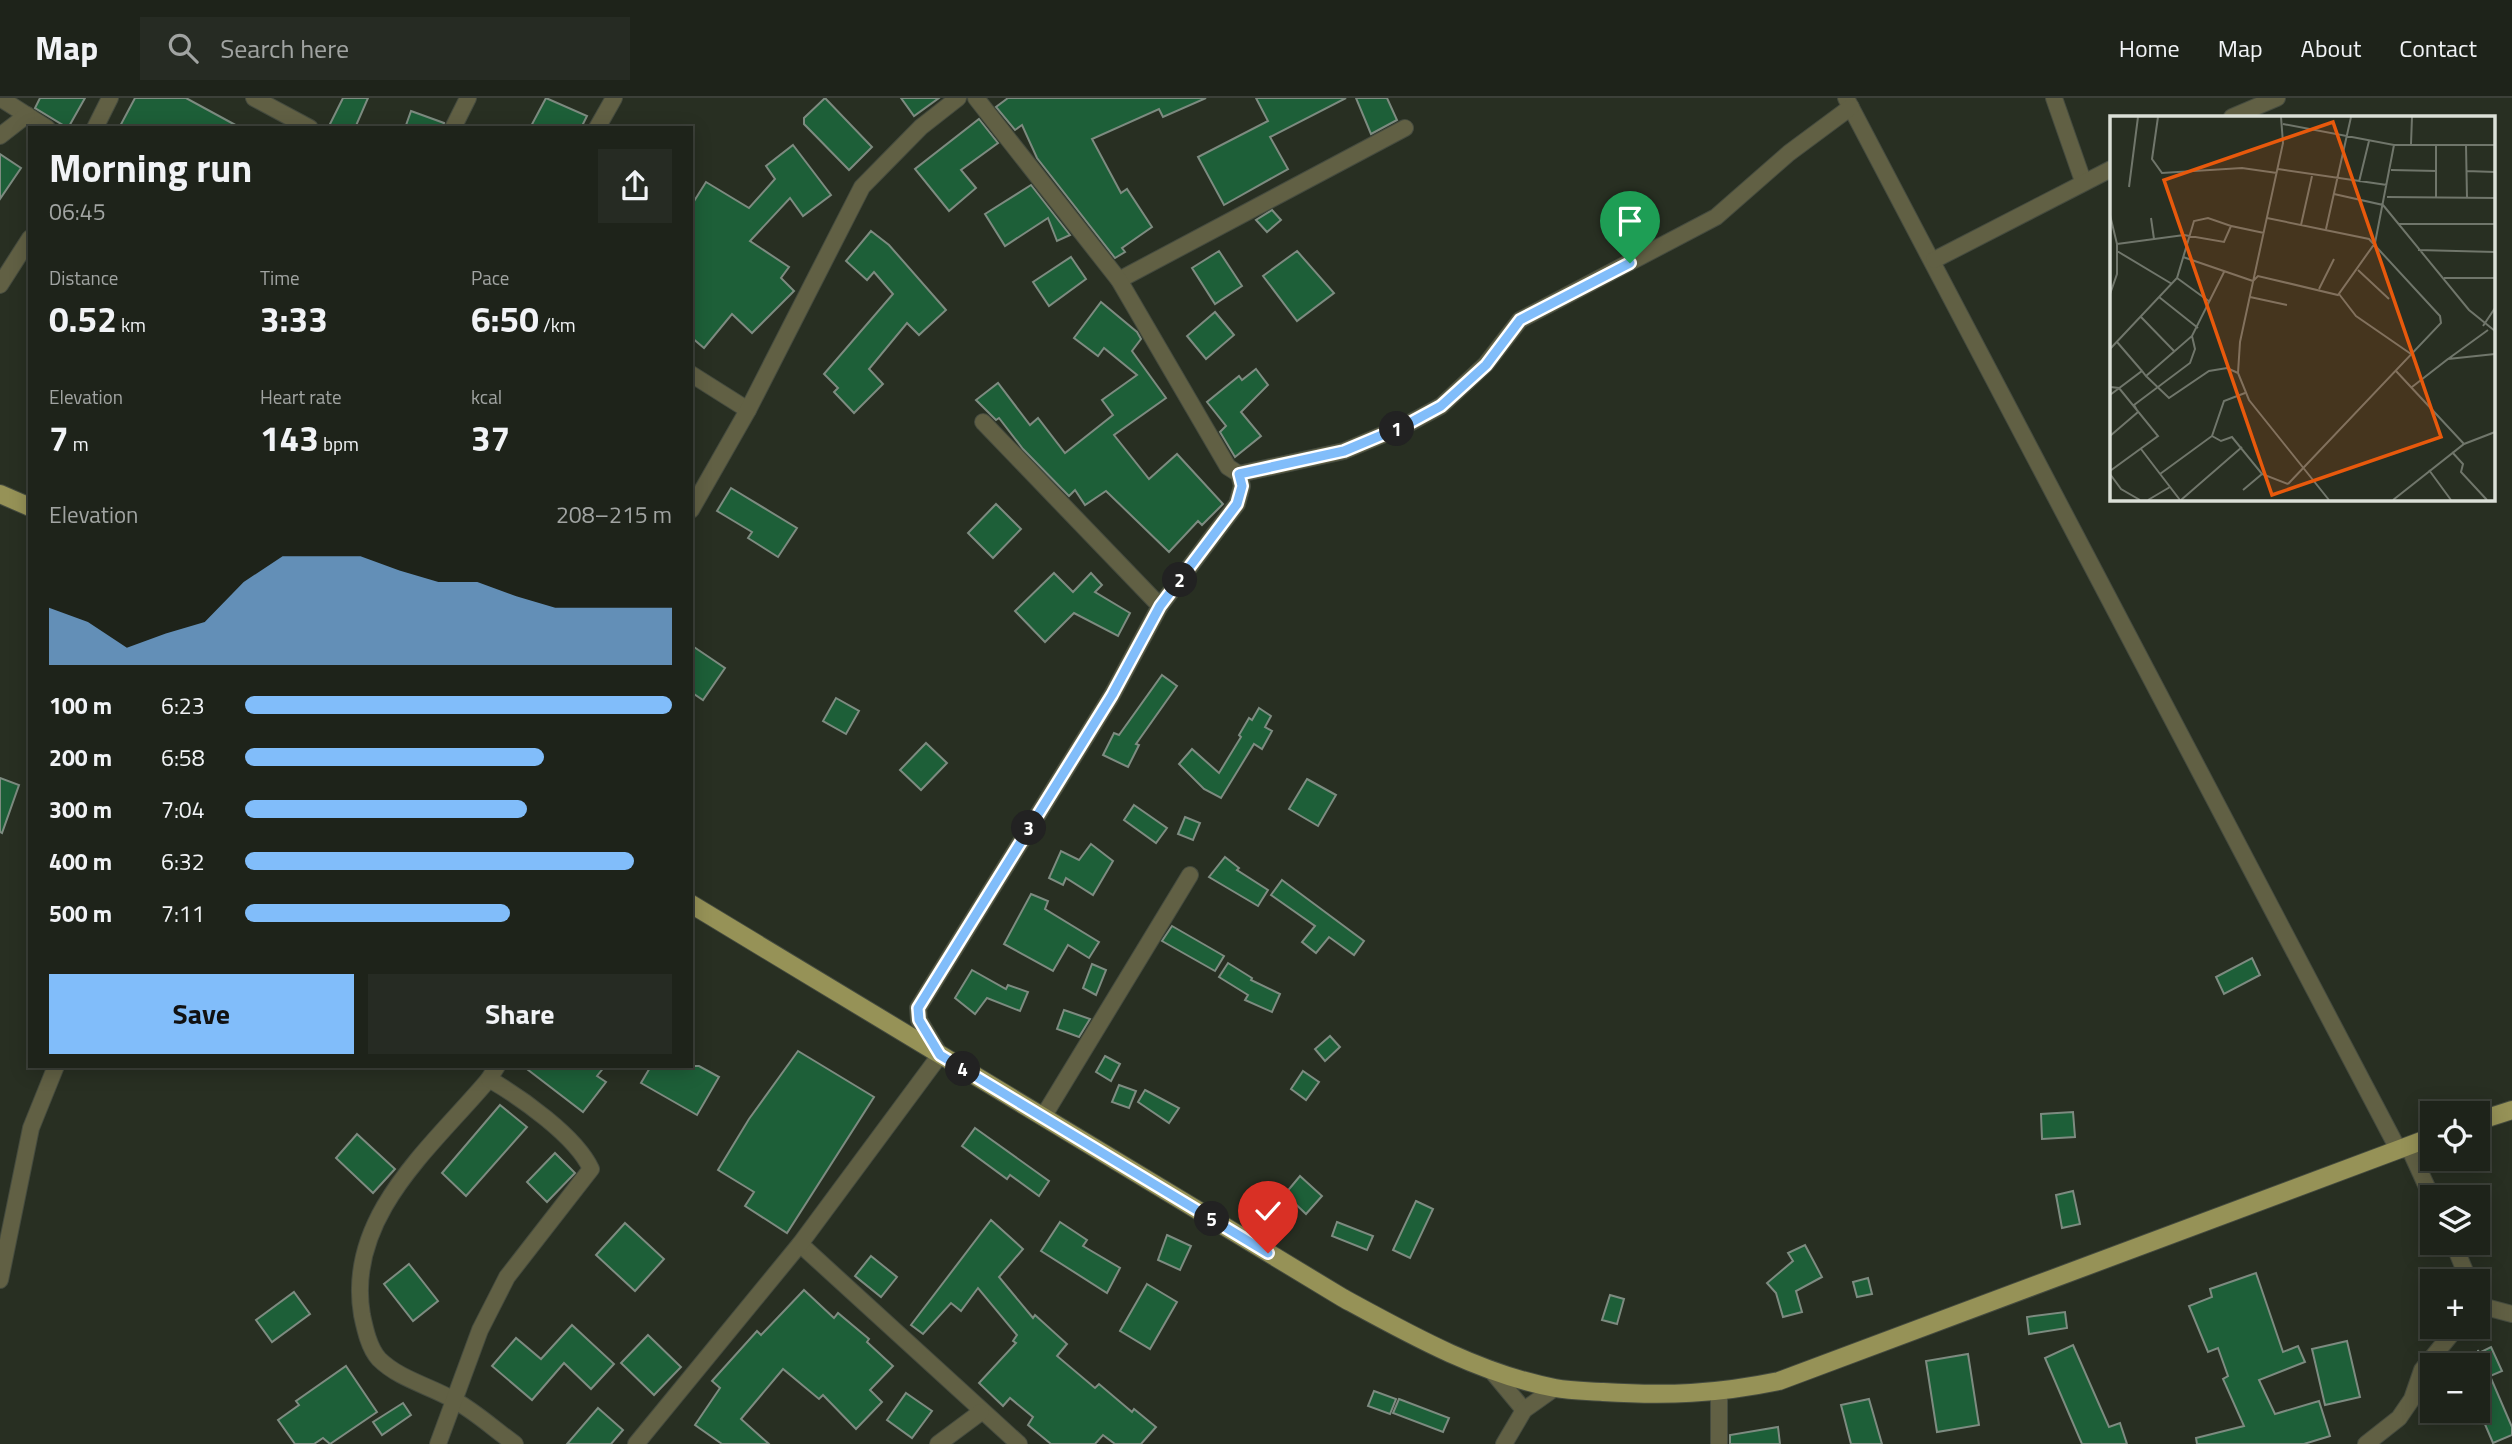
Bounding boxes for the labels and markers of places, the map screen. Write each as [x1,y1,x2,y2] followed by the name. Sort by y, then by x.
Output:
[1600,191,1660,263] pin
[1380,412,1414,446] pin: 1
[1162,562,1198,598] pin: 2
[1012,810,1046,846] pin: 3
[946,1052,981,1086] pin: 4
[1238,1181,1298,1253] pin
[1194,1202,1230,1236] pin: 5

